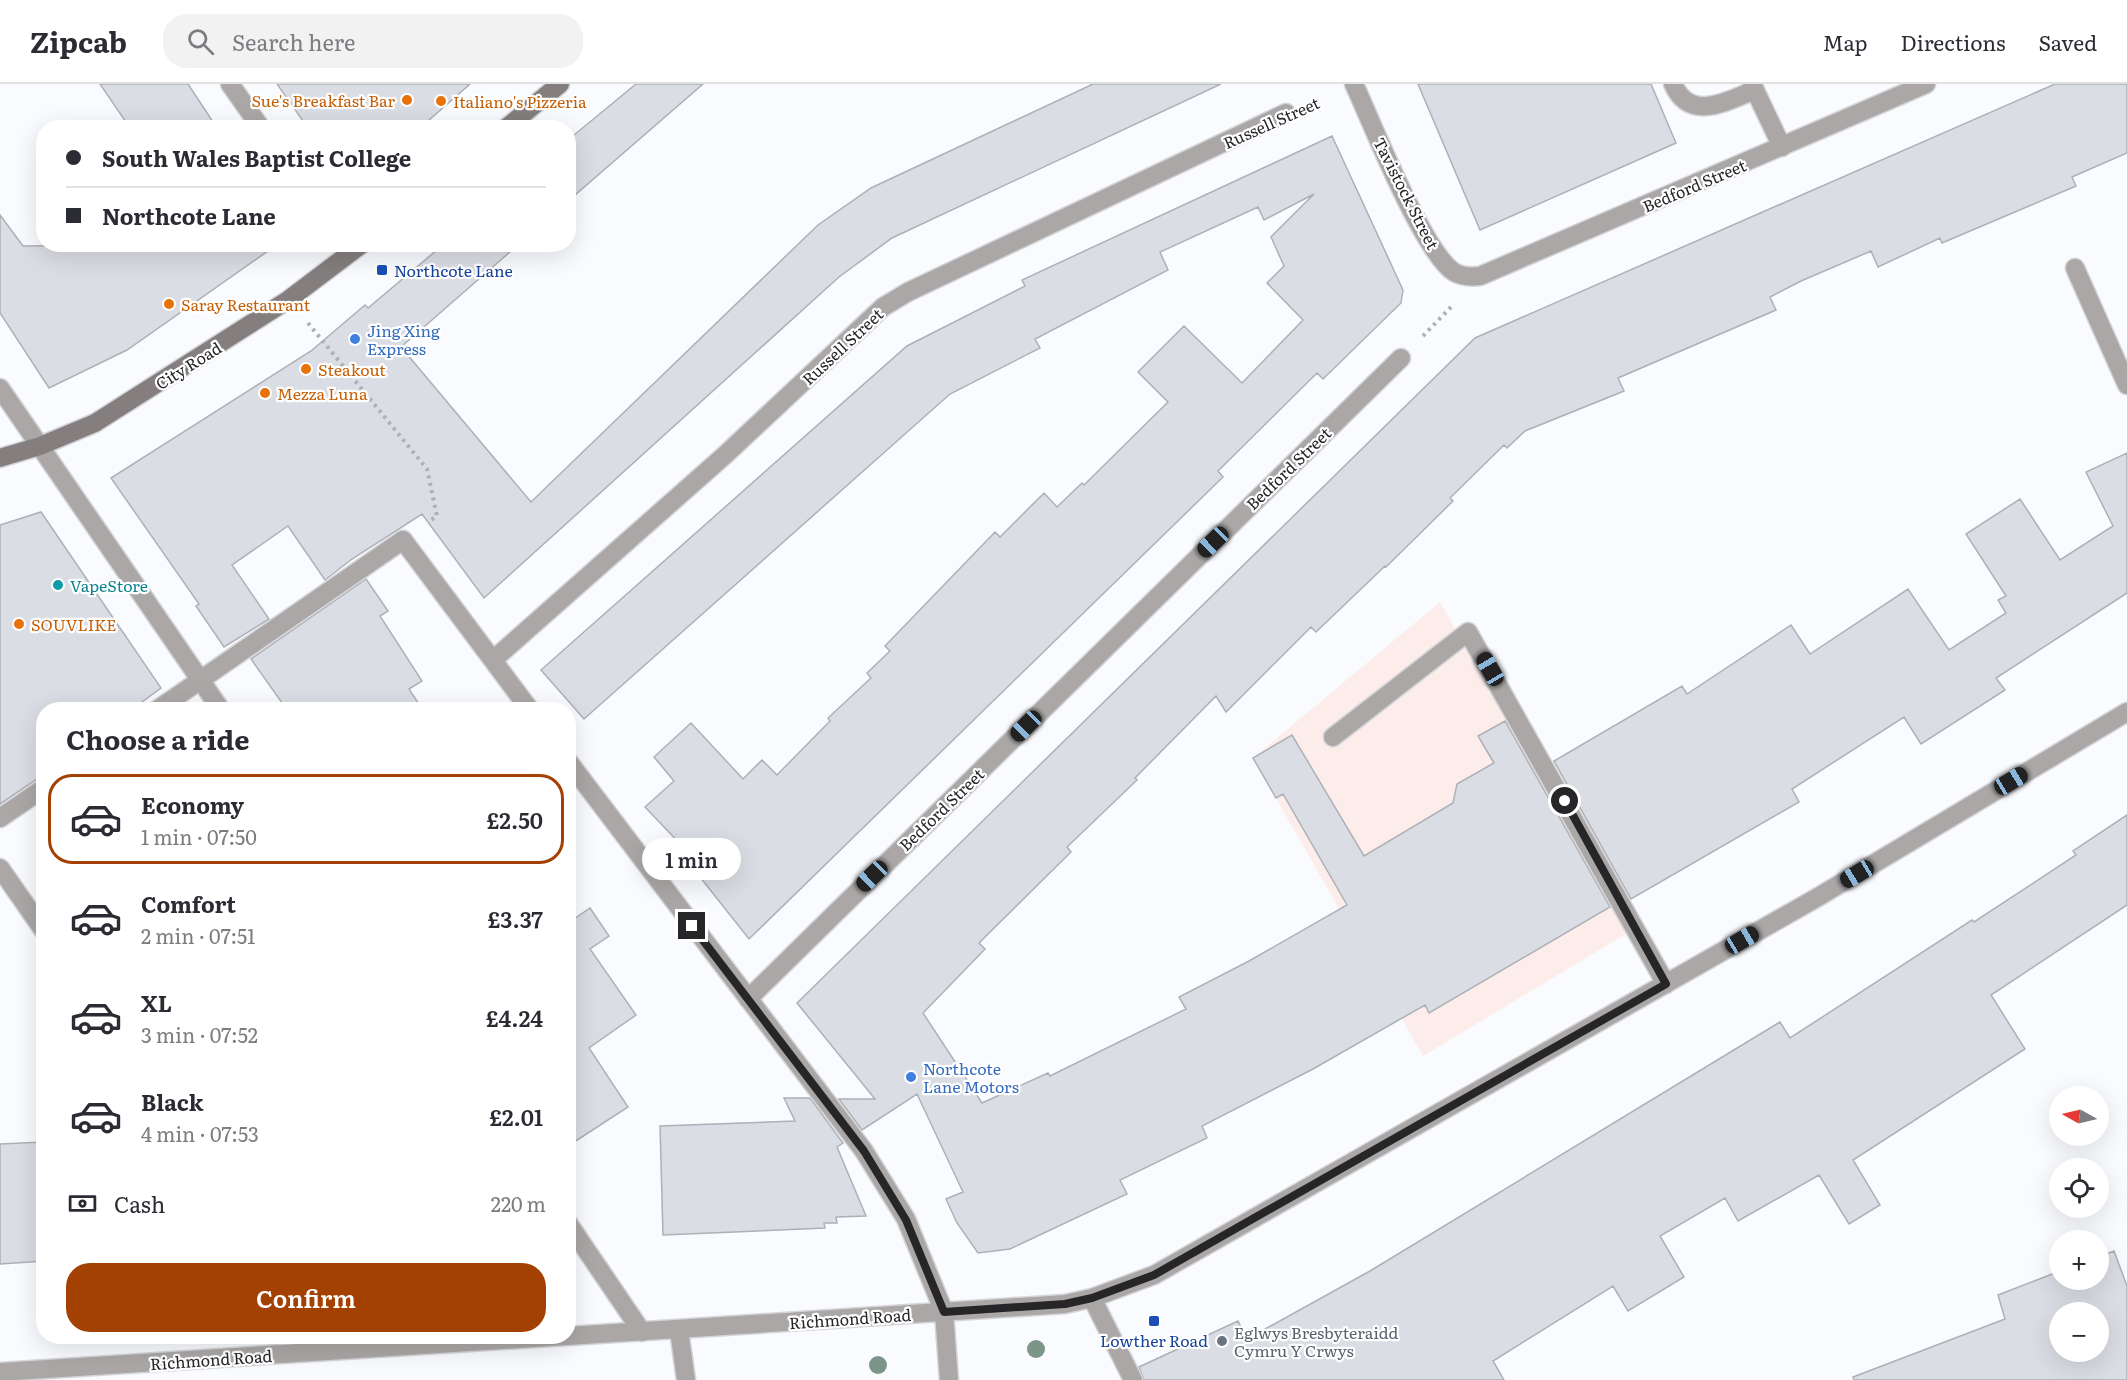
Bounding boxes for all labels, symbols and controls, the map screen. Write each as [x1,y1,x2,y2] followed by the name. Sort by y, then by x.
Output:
[163,14,583,68] search box
[30,20,127,62] text: Zipcab
[184,25,217,58] icon: search
[232,25,355,58] text: Search here
[1823,26,1868,57] text: Map
[1901,26,2006,57] text: Directions
[2039,26,2097,57] text: Saved
[251,88,395,112] place label: Sue's Breakfast Bar
[453,89,587,113] place label: Italiano's Pizzeria
[1219,90,1324,154] street label: Russell Street
[400,93,414,107] marker: Sue's Breakfast Bar
[434,94,448,108] marker: Italiano's Pizzeria
[1368,133,1446,254] street label: Tavistock Street
[102,141,411,174] text: South Wales Baptist College
[1639,152,1750,218] street label: Bedford Street
[102,199,276,232] text: Northcote Lane
[394,258,513,282] place label: Northcote Lane
[375,263,389,277] marker: Northcote Lane
[181,292,311,316] place label: Saray Restaurant
[162,297,176,311] marker: Saray Restaurant
[796,302,888,390] street label: Russell Street
[367,318,440,360] place label: Jing Xing Express
[348,332,362,346] marker: Jing Xing Express
[150,335,226,395] street label: City Road
[318,357,386,381] place label: Steakout
[299,362,313,376] marker: Steakout
[277,381,368,405] place label: Mezza Luna
[258,386,272,400] marker: Mezza Luna
[1240,421,1336,515] street label: Bedford Street
[1194,523,1232,561] car
[70,573,148,597] place label: VapeStore
[51,578,65,592] marker: VapeStore
[31,612,117,636] place label: SOUVLIKE
[12,617,26,631] marker: SOUVLIKE
[1473,649,1507,689] car
[1007,707,1045,745] car
[66,718,249,758] text: Choose a ride
[893,762,989,856] street label: Bedford Street
[1991,764,2031,798] car
[1551,787,1578,814] route start
[141,788,244,821] text: Economy
[69,792,123,846] icon: car
[487,803,543,836] text: £2.50
[141,821,257,851] text: 1 min · 07:50
[642,839,742,881] callout: 1 min
[665,844,718,874] text: 1 min
[853,857,891,895] car
[1837,857,1877,891] car
[141,887,236,920] text: Comfort
[69,891,123,945] icon: car
[488,902,543,935] text: £3.37
[678,912,705,939] route end
[141,920,255,950] text: 2 min · 07:51
[1722,923,1762,957] car
[141,986,172,1019] text: XL
[69,990,123,1044] icon: car
[486,1001,543,1034] text: £4.24
[141,1019,258,1049] text: 3 min · 07:52
[923,1056,1019,1098] place label: Northcote Lane Motors
[904,1070,918,1084] marker: Northcote Lane Motors
[141,1085,203,1118] text: Black
[2049,1086,2109,1146] north arrow
[2049,1086,2109,1362] map controls
[69,1089,123,1143] icon: car
[489,1100,543,1133] text: £2.01
[141,1118,259,1148] text: 4 min · 07:53
[2049,1158,2109,1218] button: locate
[66,1187,99,1220] icon: cash
[114,1187,165,1220] text: Cash
[491,1188,546,1218] text: 220 m
[2049,1230,2109,1290] button: +
[66,1263,546,1332] button: Confirm
[788,1302,912,1334] street label: Richmond Road
[2049,1302,2109,1362] button: −
[1147,1314,1161,1328] marker: Lowther Road
[1234,1320,1398,1362] place label: Eglwys Bresbyteraidd Cymru Y Crwys
[1100,1328,1208,1352] place label: Lowther Road
[1215,1334,1229,1348] marker: Eglwys Bresbyteraidd Cymru Y Crwys
[149,1343,273,1375] street label: Richmond Road

